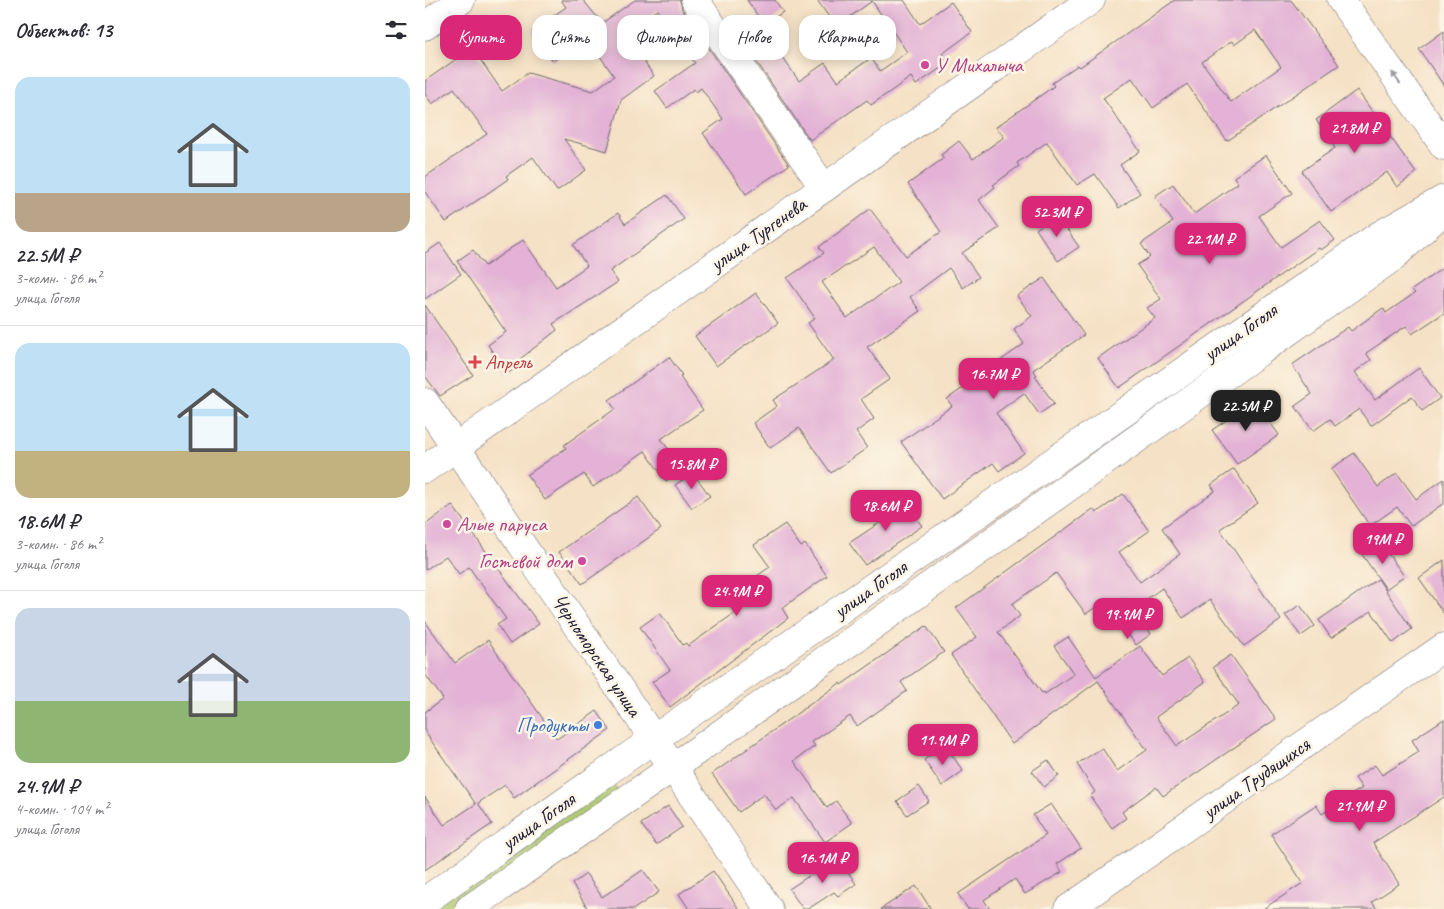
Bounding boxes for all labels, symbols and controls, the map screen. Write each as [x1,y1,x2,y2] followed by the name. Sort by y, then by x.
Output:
[440,15,522,60] chip: Купить
[532,15,607,60] chip: Снять
[617,15,709,60] chip: Фильтры
[719,15,789,60] chip: Новое
[799,15,896,60] chip: Квартира
[382,16,410,44] icon: filters
[15,17,112,43] text: Объектов: 13
[935,52,1025,78] place label: У Михалыча
[919,59,931,71] marker: У Михалыча
[1391,71,1401,85] one-way arrow
[168,110,258,200] icon: home
[1309,112,1401,154] pin: 21.8M ₽
[1331,118,1379,138] text: 21.8M ₽
[703,190,813,278] street label: улица Тургенева
[1011,196,1103,238] pin: 52.3M ₽
[1033,202,1081,222] text: 52.3M ₽
[1164,222,1256,265] pin: 22.1M ₽
[1186,229,1234,249] text: 22.1M ₽
[15,242,78,268] text: 22.5M ₽
[15,268,101,288] text: 3-комн. · 86 m²
[15,288,79,308] text: улица Гоголя
[1197,296,1283,368] street label: улица Гоголя
[485,349,533,375] place label: Апрель
[469,356,481,368] marker: Апрель
[948,358,1040,400] pin: 16.7M ₽
[970,364,1018,384] text: 16.7M ₽
[168,375,258,465] icon: home
[1200,390,1292,432] pin: 22.5M ₽
[1222,396,1270,416] text: 22.5M ₽
[646,448,738,490] pin: 15.8M ₽
[668,454,716,474] text: 15.8M ₽
[840,490,932,532] pin: 18.6M ₽
[862,496,910,516] text: 18.6M ₽
[15,508,79,534] text: 18.6M ₽
[457,511,549,537] place label: Алые паруса
[441,518,453,530] marker: Алые паруса
[1348,522,1418,565] pin: 19M ₽
[1364,529,1402,549] text: 19M ₽
[15,534,101,554] text: 3-комн. · 86 m²
[479,548,574,574] place label: Гостевой дом
[827,553,913,625] street label: улица Гоголя
[15,554,79,574] text: улица Гоголя
[576,555,588,567] marker: Гостевой дом
[691,574,783,617] pin: 24.9M ₽
[713,581,761,601] text: 24.9M ₽
[546,589,649,723] street label: Черноморская улица
[1082,598,1174,640] pin: 19.9M ₽
[1104,604,1152,624] text: 19.9M ₽
[168,640,258,730] icon: home
[517,712,590,738] place label: Продукты
[592,719,604,731] marker: Продукты
[897,724,989,766] pin: 11.9M ₽
[919,730,967,750] text: 11.9M ₽
[1196,731,1316,826] street label: улица Трудящихся
[15,773,79,799] text: 24.9M ₽
[495,785,581,857] street label: улица Гоголя
[1314,790,1406,832] pin: 21.9M ₽
[1336,796,1384,816] text: 21.9M ₽
[15,799,108,819] text: 4-комн. · 104 m²
[15,819,79,839] text: улица Гоголя
[777,842,869,884] pin: 16.1M ₽
[799,848,847,868] text: 16.1M ₽

